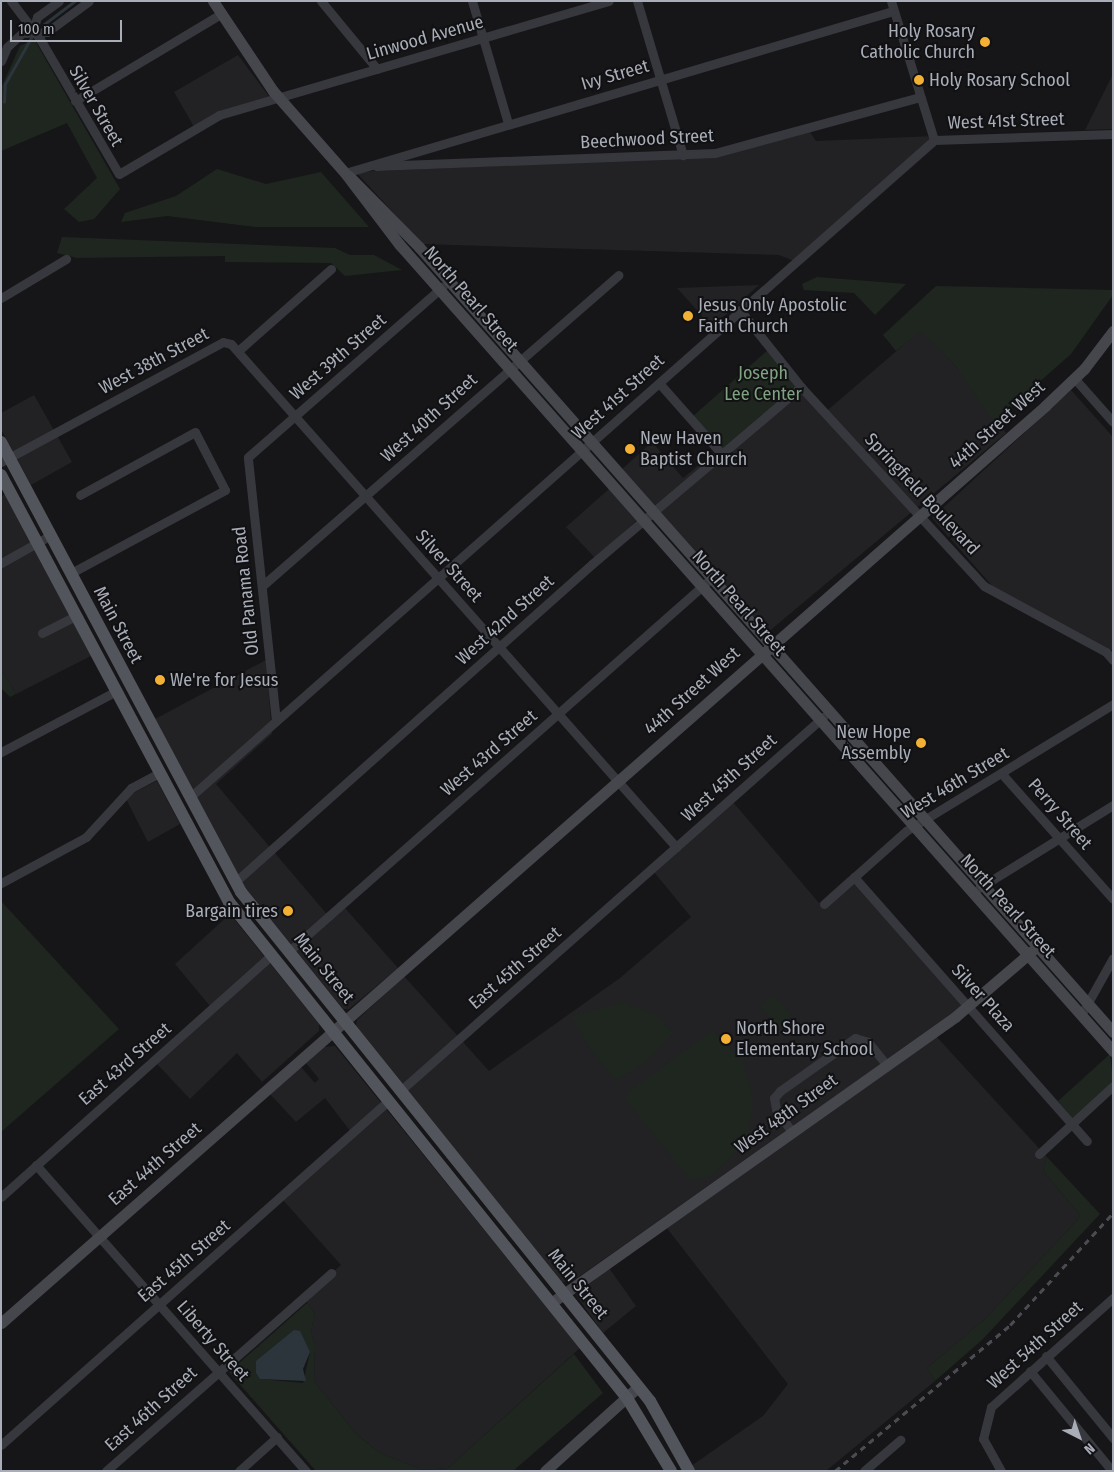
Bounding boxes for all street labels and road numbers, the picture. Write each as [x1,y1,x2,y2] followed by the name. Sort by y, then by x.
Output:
[364,11,486,65] street label: Linwood Avenue
[579,55,651,95] street label: Ivy Street
[64,62,128,150] street label: Silver Street
[947,108,1065,134] street label: West 41st Street
[580,125,714,153] street label: Beechwood Street
[419,242,523,356] street label: North Pearl Street
[285,309,391,405] street label: West 39th Street
[96,323,212,399] street label: West 38th Street
[567,350,669,444] street label: West 41st Street
[376,369,482,467] street label: West 40th Street
[945,376,1049,474] street label: 44th Street West
[860,429,984,559] street label: Springfield Boulevard
[228,525,264,657] street label: Old Panama Road
[411,525,487,607] street label: Silver Street
[687,546,791,660] street label: North Pearl Street
[452,570,558,670] street label: West 42nd Street
[89,583,147,667] street label: Main Street
[640,642,744,740] street label: 44th Street West
[436,705,542,801] street label: West 43rd Street
[677,730,781,826] street label: West 45th Street
[897,742,1013,824] street label: West 46th Street
[1023,774,1097,854] street label: Perry Street
[956,850,1060,962] street label: North Pearl Street
[464,922,566,1014] street label: East 45th Street
[289,929,359,1007] street label: Main Street
[947,960,1019,1036] street label: Silver Plaza
[74,1018,176,1110] street label: East 43rd Street
[730,1070,842,1158] street label: West 48th Street
[104,1118,206,1210] street label: East 44th Street
[133,1215,235,1307] street label: East 45th Street
[543,1245,613,1323] street label: Main Street
[172,1296,254,1386] street label: Liberty Street
[983,1297,1087,1393] street label: West 54th Street
[101,1362,201,1456] street label: East 46th Street

